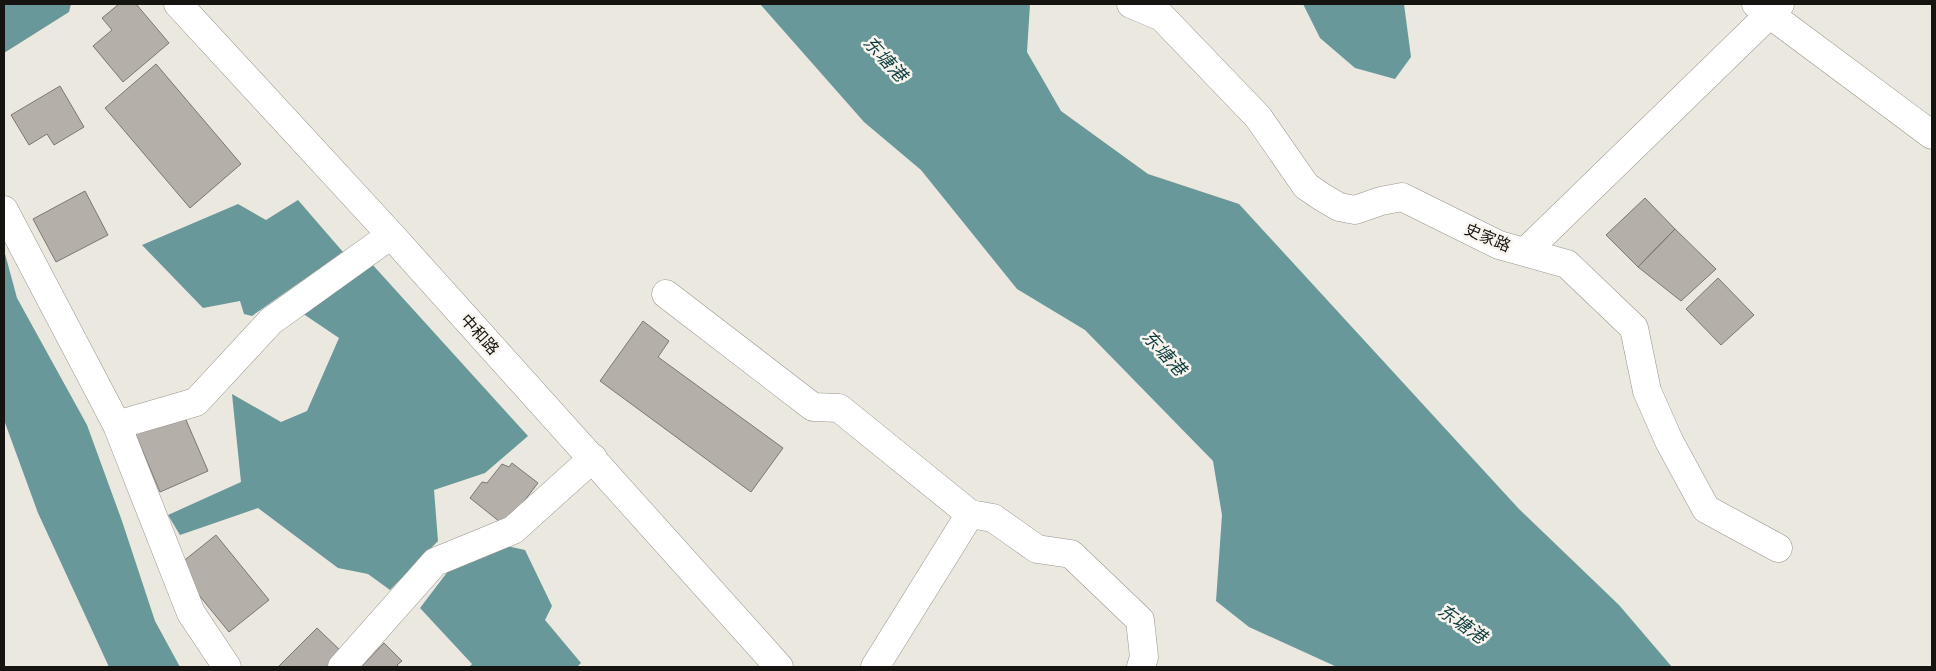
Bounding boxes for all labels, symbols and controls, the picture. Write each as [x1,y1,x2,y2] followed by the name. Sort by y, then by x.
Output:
[859,31,914,88] water label: 东塘港
[1462,218,1514,255] street label: 史家路
[457,309,503,358] street label: 中和路
[1138,325,1193,382] water label: 东塘港
[1434,599,1493,649] water label: 东塘港

